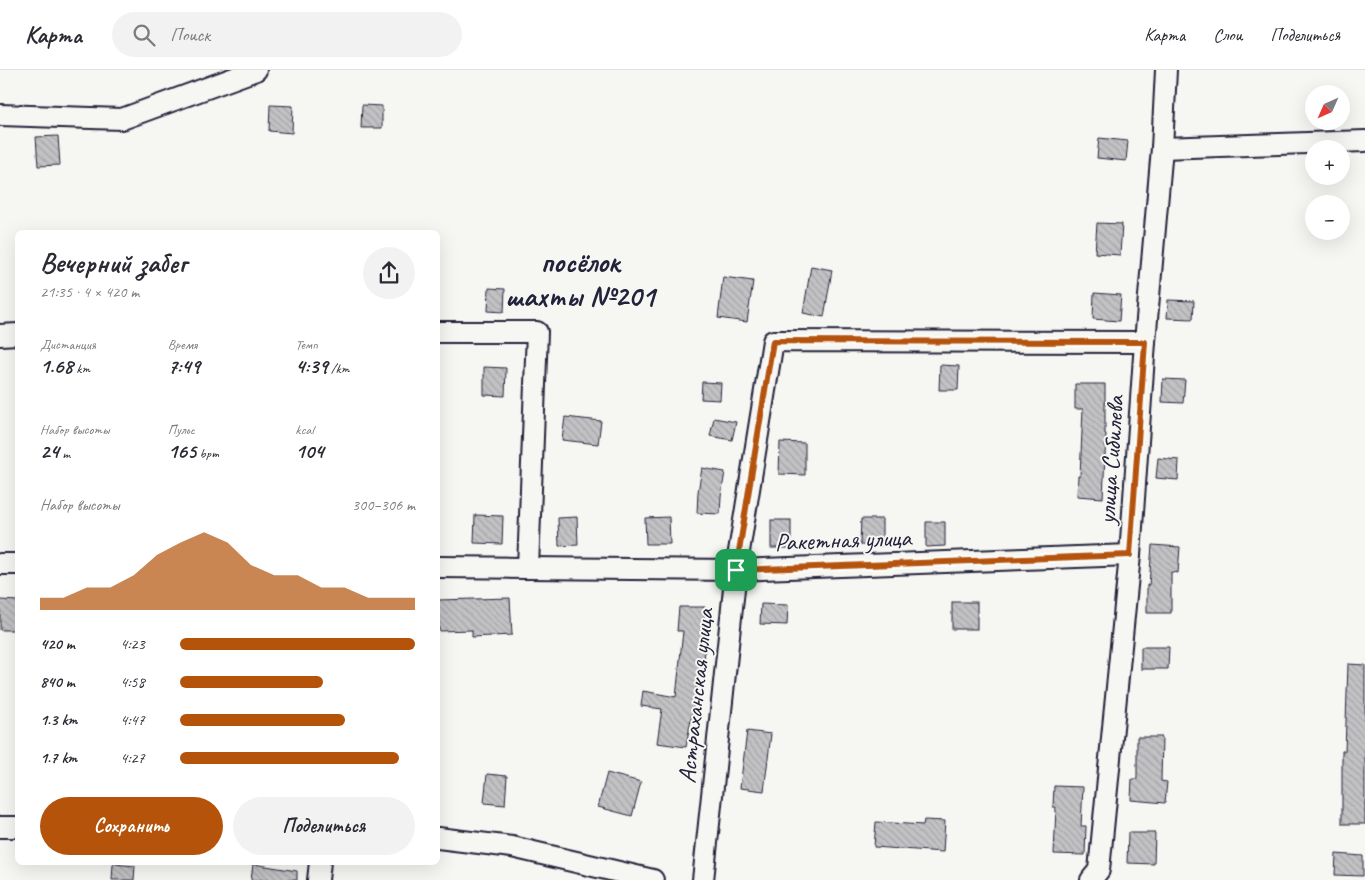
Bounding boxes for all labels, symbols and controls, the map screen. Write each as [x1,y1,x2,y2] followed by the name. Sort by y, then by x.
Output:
[112,12,462,57] search box
[25,20,82,50] text: Карта
[130,21,158,49] icon: search
[170,23,210,47] text: Поиск
[1144,24,1185,46] text: Карта
[1213,24,1242,46] text: Слои
[1270,24,1340,46] text: Поделиться
[1305,85,1350,130] north arrow
[1305,85,1350,240] map controls
[1305,140,1350,185] button: +
[1305,195,1350,240] button: −
[505,243,658,315] district label: посёлок шахты №201
[40,245,187,280] text: Вечерний забег
[363,247,415,299] button: share
[40,282,139,302] text: 21:35 · 4 × 420 m
[40,336,96,353] text: Дистанция
[168,336,197,353] text: Время
[295,336,318,353] text: Темп
[40,353,73,379] text: 1.68
[168,353,200,379] text: 7:49
[295,353,328,379] text: 4:39
[73,360,90,377] text: km
[328,360,349,377] text: /km
[1090,393,1132,527] street label: улица Сибилева
[40,421,109,438] text: Набор высоты
[168,421,195,438] text: Пульс
[295,421,314,438] text: kcal
[40,438,59,464] text: 24
[168,438,196,464] text: 165
[295,438,324,464] text: 104
[59,445,70,462] text: m
[196,445,219,462] text: bpm
[40,495,119,515] text: Набор высоты
[352,495,415,515] text: 300–306 m
[774,522,914,558] street label: Ракетная улица
[715,549,757,591] pin
[722,556,750,584] icon: arrive
[671,605,721,785] street label: Астраханская улица
[40,634,75,654] text: 420 m
[120,634,145,654] text: 4:23
[40,672,75,692] text: 840 m
[120,672,145,692] text: 4:58
[40,710,77,730] text: 1.3 km
[120,710,145,730] text: 4:47
[40,748,77,768] text: 1.7 km
[120,748,145,768] text: 4:27
[40,797,223,855] button: Сохранить
[233,797,415,855] button: Поделиться

